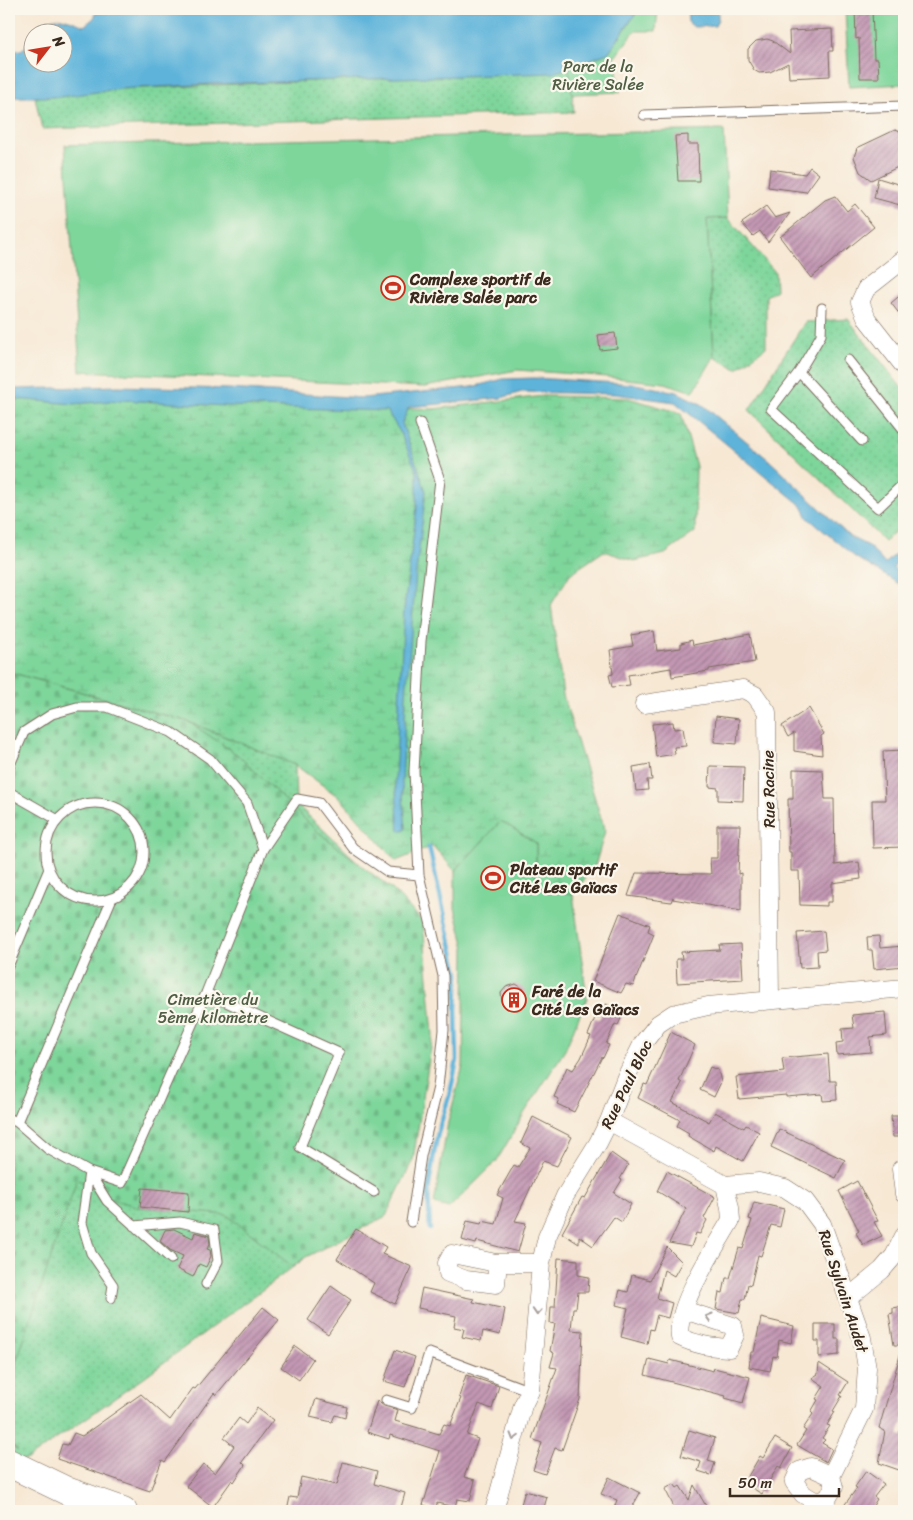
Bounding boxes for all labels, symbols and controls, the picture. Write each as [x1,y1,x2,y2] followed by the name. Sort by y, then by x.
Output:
[22,22,72,72] north arrow
[45,30,72,52] text: N
[552,52,644,99] park label: Parc de la Rivière Salée
[409,265,551,312] place label: Complexe sportif de Rivière Salée parc
[380,275,406,301] sports icon: Complexe sportif de Rivière Salée parc
[753,750,784,828] street label: Rue Racine
[509,855,619,902] place label: Plateau sportif Cité Les Gaïacs
[480,865,506,891] sports icon: Plateau sportif Cité Les Gaïacs
[531,977,639,1024] place label: Faré de la Cité Les Gaïacs
[158,985,268,1032] park label: Cimetière du 5ème kilomètre
[501,987,527,1013] building icon: Faré de la Cité Les Gaïacs
[592,1035,661,1134] street label: Rue Paul Bloc
[810,1226,877,1357] street label: Rue Sylvain Audet
[532,1308,543,1316] one-way arrow
[704,1312,713,1323] one-way arrow
[510,1432,520,1440] one-way arrow
[730,1465,839,1497] scale bar
[738,1470,773,1496] text: 50 m

